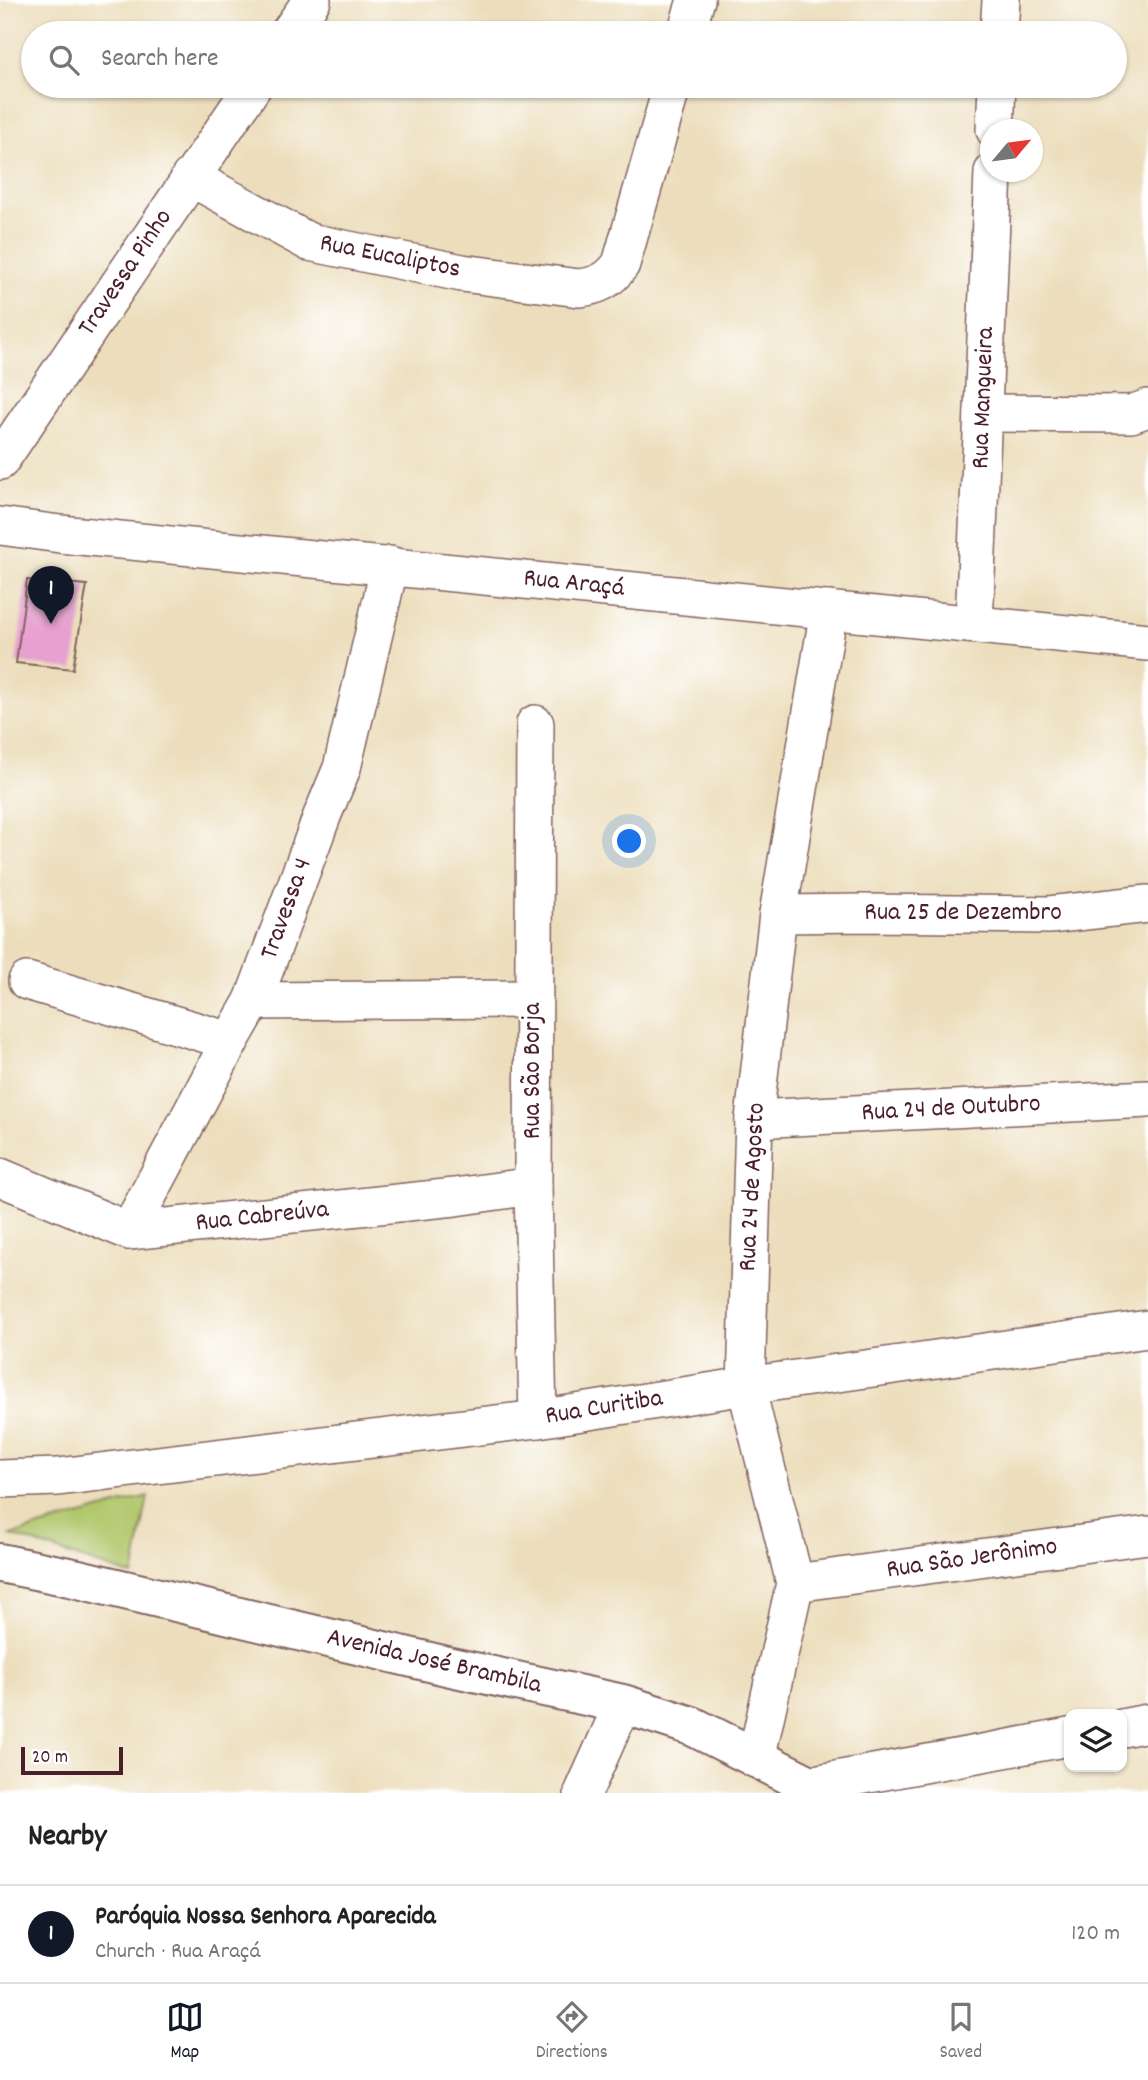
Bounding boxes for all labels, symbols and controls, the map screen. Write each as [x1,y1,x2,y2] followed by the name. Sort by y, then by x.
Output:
[21,21,1127,98] search box
[45,41,83,79] icon: search
[101,41,219,78] text: Search here
[980,119,1043,182] north arrow
[70,202,182,344] street label: Travessa Pinho
[316,225,464,289] street label: Rua Eucaliptos
[963,326,1005,470] street label: Rua Mangueira
[522,560,626,608] street label: Rua Araçá
[28,566,74,624] pin: 1
[612,824,646,858] your location
[252,853,322,965] street label: Travessa 4
[864,895,1062,932] street label: Rua 25 de Dezembro
[515,1002,552,1139] street label: Rua São Borja
[861,1086,1041,1132] street label: Rua 24 de Outubro
[730,1102,776,1272] street label: Rua 24 de Agosto
[194,1192,331,1242] street label: Rua Cabreúva
[543,1380,666,1436] street label: Rua Curitiba
[884,1529,1060,1589] street label: Rua São Jerônimo
[323,1619,546,1705] street label: Avenida José Brambila
[1064,1709,1127,1772] map controls
[1064,1709,1127,1772] button: layers
[21,1744,122,1776] scale bar
[32,1745,68,1772] text: 20 m
[28,1817,106,1860] text: Nearby
[95,1899,436,1936] text: Paróquia Nossa Senhora Aparecida
[48,1918,54,1951] text: 1
[1071,1918,1120,1951] text: 120 m
[95,1936,261,1969] text: Church · Rua Araçá
[166,1998,204,2067] tab: Map
[536,1998,608,2067] tab: Directions
[940,1998,982,2067] tab: Saved

